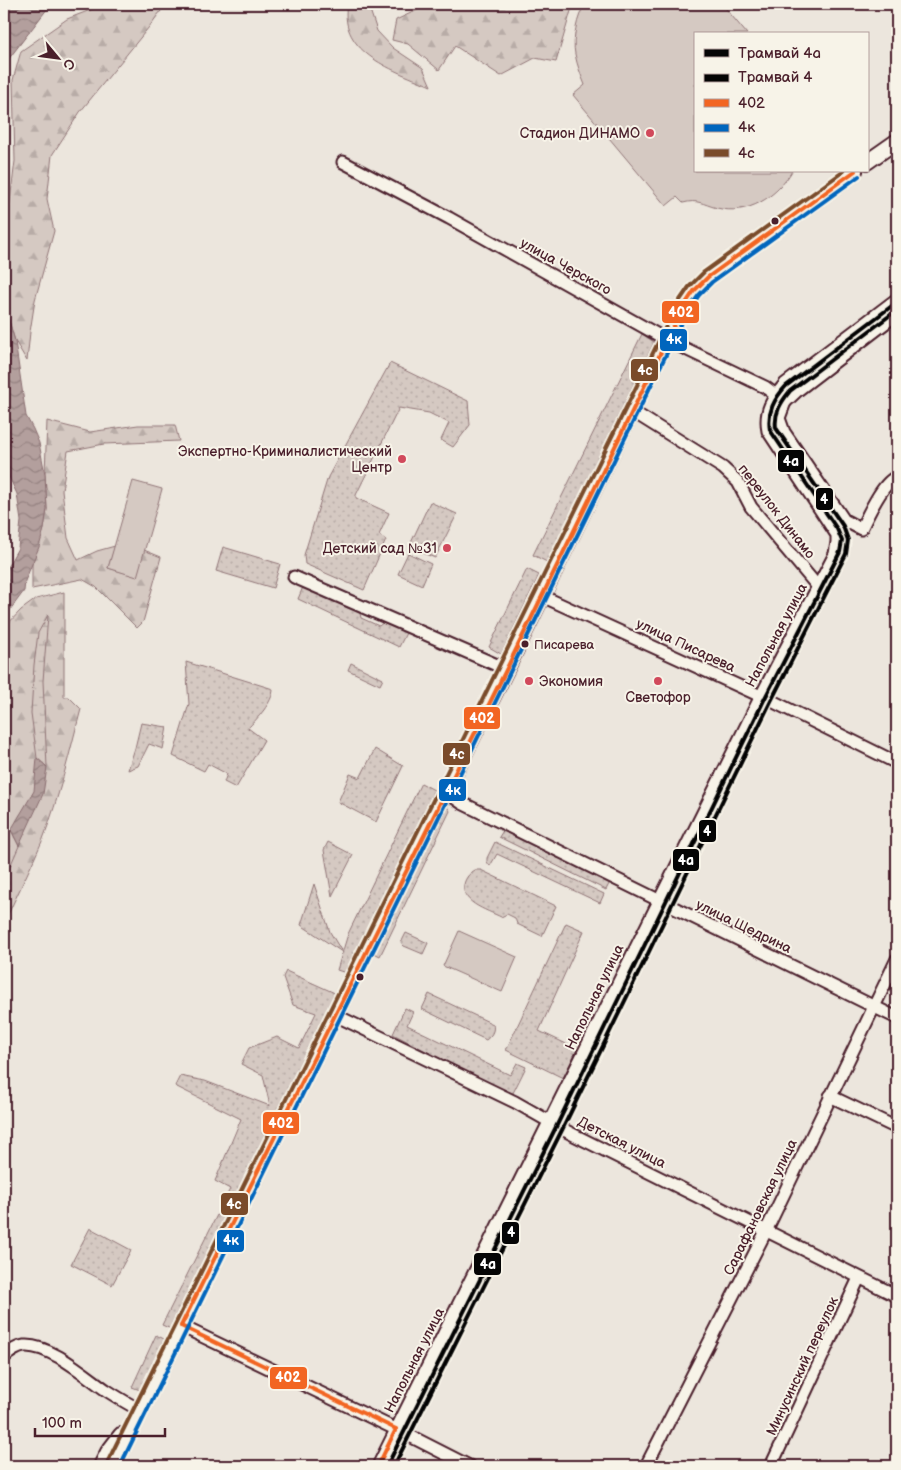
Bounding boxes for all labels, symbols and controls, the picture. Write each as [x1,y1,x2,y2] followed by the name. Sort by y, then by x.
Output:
[32,32,82,82] north arrow
[694,32,868,172] legend
[738,44,821,63] text: Трамвай 4a
[59,56,79,73] text: С
[738,68,812,87] text: Трамвай 4
[738,94,765,113] text: 402
[738,118,755,137] text: 4к
[520,125,640,142] place label: Стадион ДИНАМО
[644,127,656,139] marker: Стадион ДИНАМО
[738,144,755,163] text: 4с
[770,216,780,226] unlabelled marker
[517,234,614,298] street label: улица Черского
[661,300,700,324] line badge: 402
[668,304,694,321] text: 402
[659,328,688,352] line badge: 4к
[666,331,682,348] text: 4к
[630,358,659,382] line badge: 4с
[637,362,653,379] text: 4с
[178,443,392,476] place label: Экспертно-Криминалистический Центр
[777,449,805,473] line badge: 4a
[396,453,408,465] marker: Экспертно-Криминалистический Центр
[783,453,799,470] text: 4a
[735,461,819,562] street label: переулок Динамо
[815,487,834,511] line badge: 4
[820,491,829,508] text: 4
[323,540,437,557] place label: Детский сад №31
[441,542,453,554] marker: Детский сад №31
[742,580,811,690] street label: Напольная улица
[634,615,739,676] street label: улица Писарева
[534,637,594,653] place label: Писарева
[520,639,530,649] marker: Писарева
[539,673,603,690] place label: Экономия
[523,675,535,687] marker: Экономия
[652,675,664,687] marker: Светофор
[625,689,691,706] place label: Светофор
[463,706,501,730] line badge: 402
[469,710,495,727] text: 402
[442,742,471,766] line badge: 4с
[449,746,465,763] text: 4с
[438,778,467,802] line badge: 4к
[445,782,461,799] text: 4к
[698,819,717,843] line badge: 4
[703,823,712,840] text: 4
[672,848,700,872] line badge: 4a
[678,852,694,869] text: 4a
[693,896,795,957] street label: улица Щедрина
[562,941,628,1053] street label: Напольная улица
[355,972,365,982] unlabelled marker
[262,1111,300,1135] line badge: 402
[575,1113,669,1172] street label: Детская улица
[268,1115,294,1132] text: 402
[720,1136,801,1278] street label: Сарафановская улица
[220,1192,249,1216] line badge: 4с
[226,1196,242,1213] text: 4с
[501,1221,520,1245] line badge: 4
[507,1224,516,1241] text: 4
[216,1229,245,1253] line badge: 4к
[223,1232,239,1249] text: 4к
[473,1252,502,1276] line badge: 4a
[480,1256,496,1273] text: 4a
[763,1294,842,1438] street label: Минусинский переулок
[381,1304,449,1415] street label: Напольная улица
[269,1366,308,1390] line badge: 402
[275,1369,301,1386] text: 402
[35,1405,165,1437] scale bar
[42,1414,82,1433] text: 100 m

